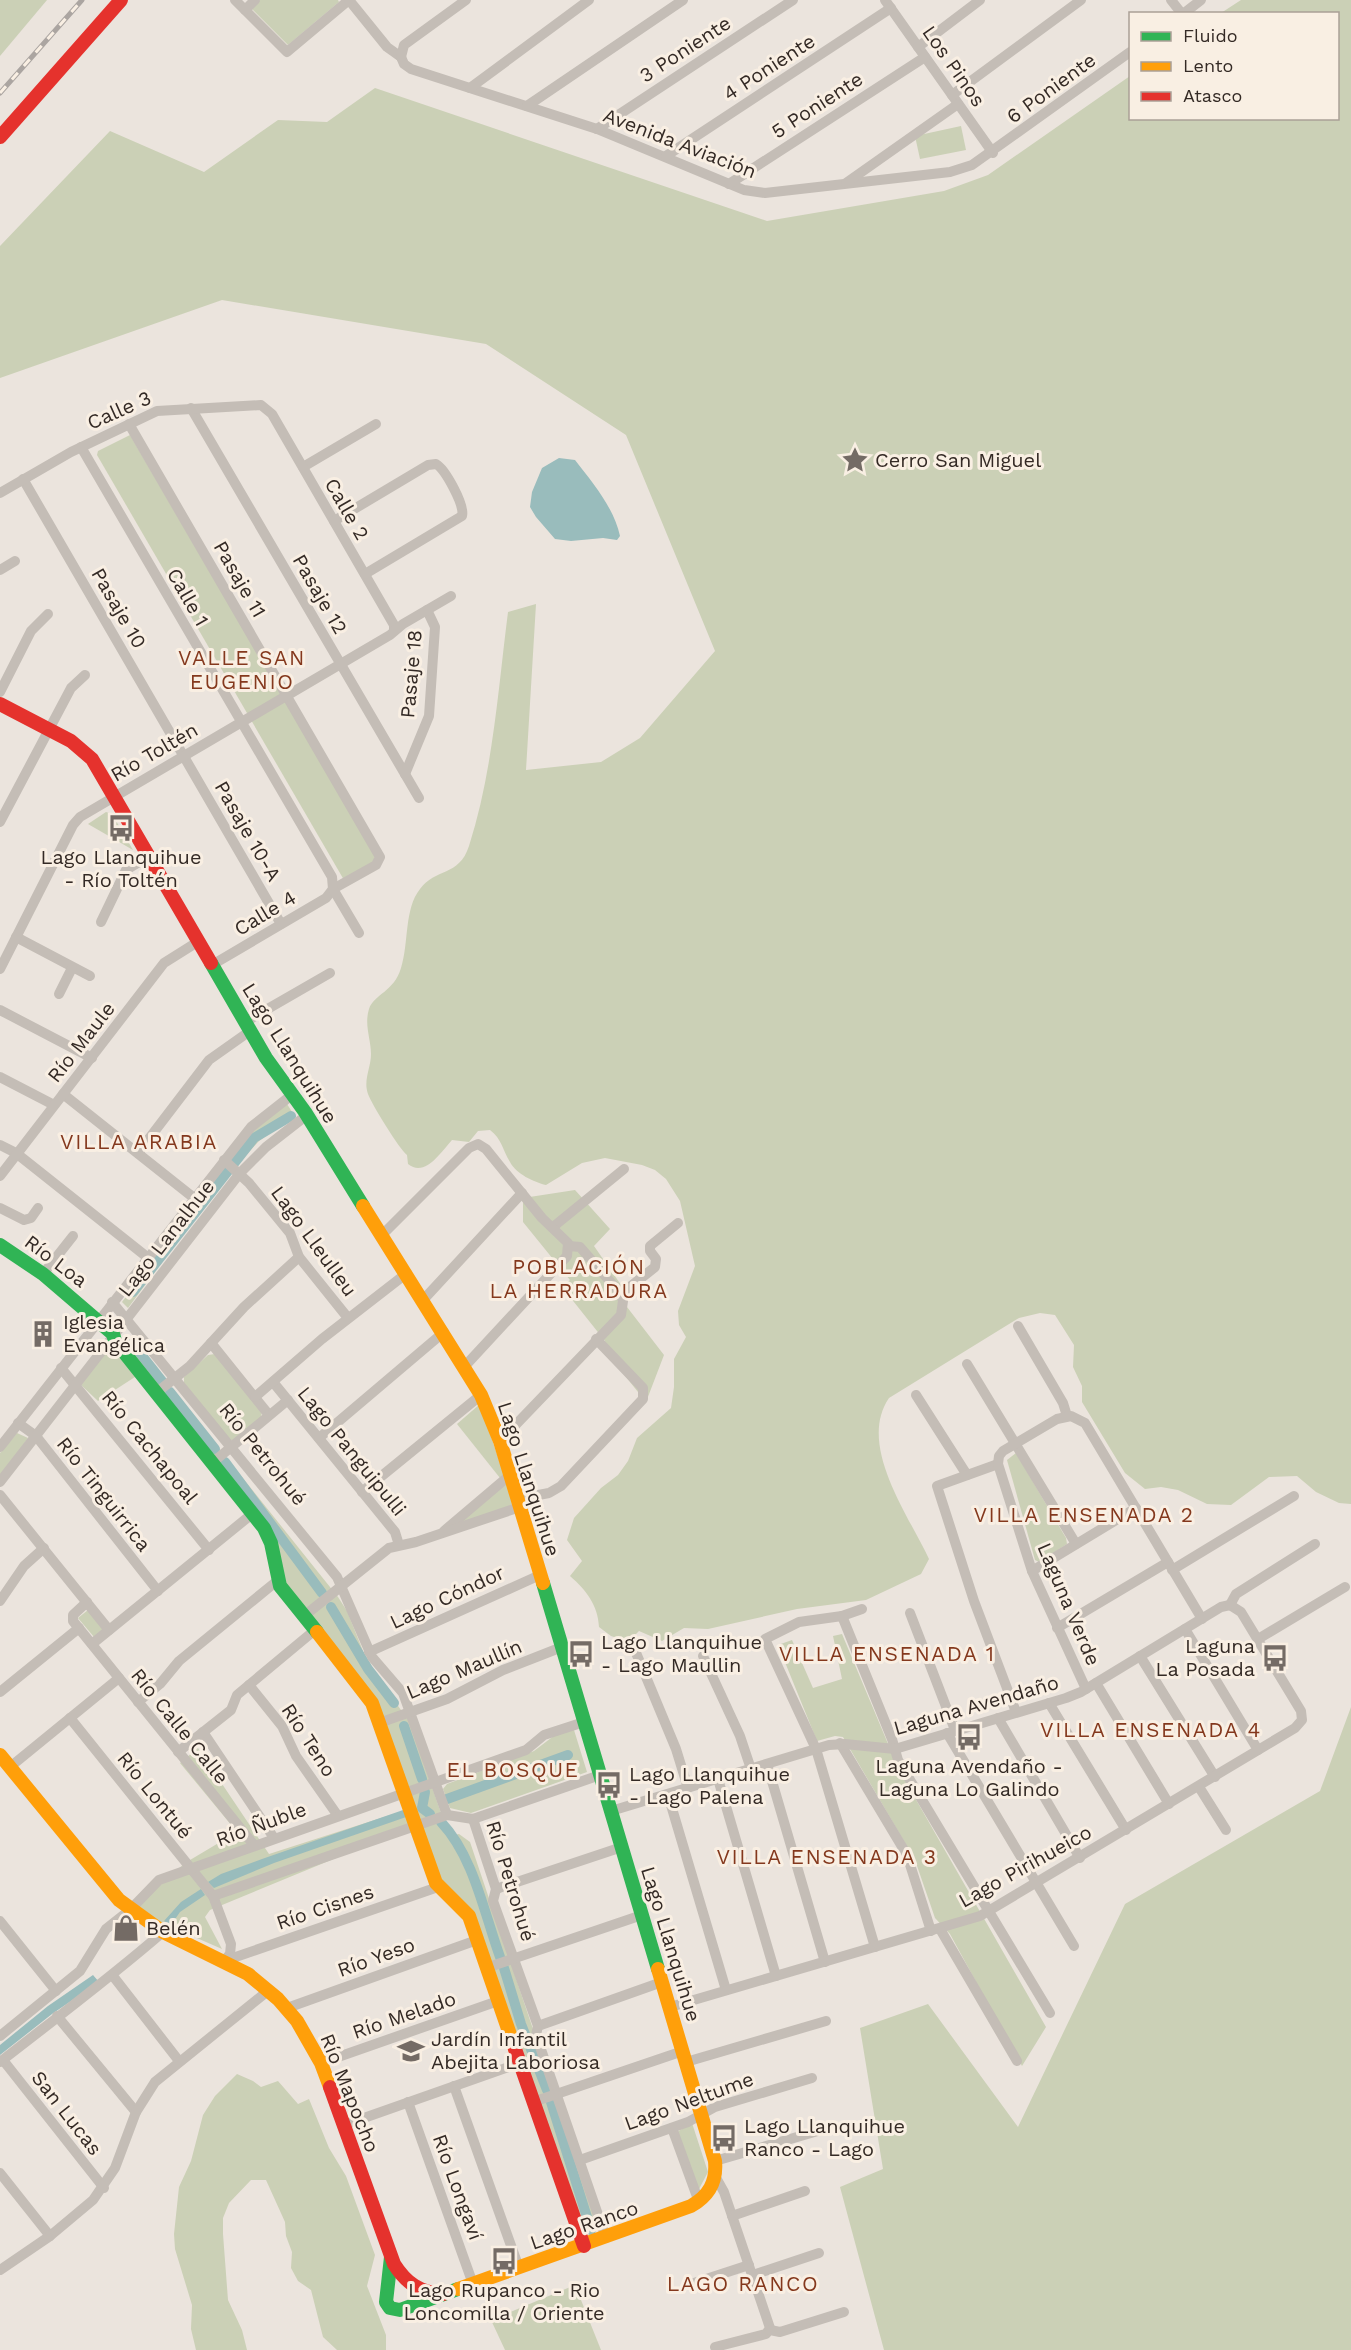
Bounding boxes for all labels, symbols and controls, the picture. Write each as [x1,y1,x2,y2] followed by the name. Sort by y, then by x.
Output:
[635,11,735,87] street label: 3 Poniente
[1129,12,1339,120] legend
[917,21,991,111] street label: Los Pinos
[1183,25,1237,46] text: Fluido
[719,28,819,106] street label: 4 Poniente
[1002,48,1100,128] street label: 6 Poniente
[1183,55,1233,76] text: Lento
[767,67,867,143] street label: 5 Poniente
[1183,85,1242,106] text: Atasco
[600,103,760,183] street label: Avenida Aviación
[83,385,155,435] street label: Calle 3
[840,445,870,475] place icon: Cerro San Miguel
[875,448,1041,472] place label: Cerro San Miguel
[320,474,374,544] street label: Calle 2
[209,537,271,621] street label: Pasaje 11
[288,550,352,638] street label: Pasaje 12
[86,564,152,652] street label: Pasaje 10
[162,564,214,630] street label: Calle 1
[395,629,427,719] street label: Pasaje 18
[178,645,306,694] district label: VALLE SAN EUGENIO
[106,717,202,787] street label: Río Toltén
[210,777,286,885] street label: Pasaje 10-A
[106,813,136,843] bus stop icon: Lago Llanquihue - Río Toltén
[41,845,201,892] place label: Lago Llanquihue - Río Toltén
[230,885,300,941] street label: Calle 4
[237,978,343,1128] street label: Lago Llanquihue
[42,997,120,1087] street label: Río Maule
[60,1129,218,1154] district label: VILLA ARABIA
[113,1175,219,1301] street label: Lago Lanalhue
[266,1181,362,1301] street label: Lago Lleulleu
[20,1230,92,1292] street label: Río Loa
[489,1254,669,1303] district label: POBLACIÓN LA HERRADURA
[63,1310,165,1357] place label: Iglesia Evangélica
[28,1319,58,1349] building icon: Iglesia Evangélica
[293,1382,411,1520] street label: Lago Panguipulli
[97,1385,203,1509] street label: Río Cachapoal
[214,1398,312,1510] street label: Río Petrohué
[493,1399,565,1559] street label: Lago Llanquihue
[52,1432,156,1556] street label: Río Tinguirrica
[973,1502,1195,1527] district label: VILLA ENSENADA 2
[1032,1539,1106,1669] street label: Laguna Verde
[386,1560,508,1634] street label: Lago Cóndor
[601,1630,762,1677] place label: Lago Llanquihue - Lago Maullin
[403,1634,525,1704] street label: Lago Maullín
[1156,1634,1255,1681] place label: Laguna La Posada
[566,1639,596,1669] bus stop icon: Lago Llanquihue - Lago Maullin
[779,1641,995,1666] district label: VILLA ENSENADA 1
[1260,1643,1290,1673] bus stop icon: Laguna La Posada
[126,1663,234,1789] street label: Río Calle Calle
[891,1670,1061,1740] street label: Laguna Avendaño
[276,1699,342,1781] street label: Río Teno
[1040,1717,1262,1742] district label: VILLA ENSENADA 4
[954,1722,984,1752] bus stop icon: Laguna Avendaño - Laguna Lo Galindo
[112,1746,198,1844] street label: Río Lontué
[875,1754,1063,1801] place label: Laguna Avendaño - Laguna Lo Galindo
[447,1757,579,1782] district label: EL BOSQUE
[629,1762,790,1809] place label: Lago Llanquihue - Lago Palena
[594,1770,624,1800] bus stop icon: Lago Llanquihue - Lago Palena
[213,1797,309,1851] street label: Río Ñuble
[481,1818,541,1944] street label: Río Petrohué
[954,1819,1096,1913] street label: Lago Pirihueico
[716,1844,938,1869] district label: VILLA ENSENADA 3
[636,1864,706,2024] street label: Lago Llanquihue
[273,1879,377,1935] street label: Río Cisnes
[111,1913,141,1943] shop icon: Belén
[146,1916,201,1940] place label: Belén
[334,1932,418,1982] street label: Río Yeso
[349,1986,459,2044] street label: Río Melado
[431,2027,600,2074] place label: Jardín Infantil Abejita Laboriosa
[315,2030,385,2156] street label: Río Mapocho
[396,2036,426,2066] school or university icon: Jardín Infantil Abejita Laboriosa
[27,2066,107,2160] street label: San Lucas
[621,2066,757,2136] street label: Lago Neltume
[744,2114,905,2161] place label: Lago Llanquihue Ranco - Lago
[709,2123,739,2153] bus stop icon: Lago Llanquihue Ranco - Lago
[428,2131,488,2243] street label: Río Longaví
[527,2195,641,2255] street label: Lago Ranco
[489,2246,519,2276] bus stop icon: Lago Rupanco - Rio Loncomilla / Oriente
[667,2271,819,2296] district label: LAGO RANCO
[403,2278,605,2325] place label: Lago Rupanco - Rio Loncomilla / Oriente

